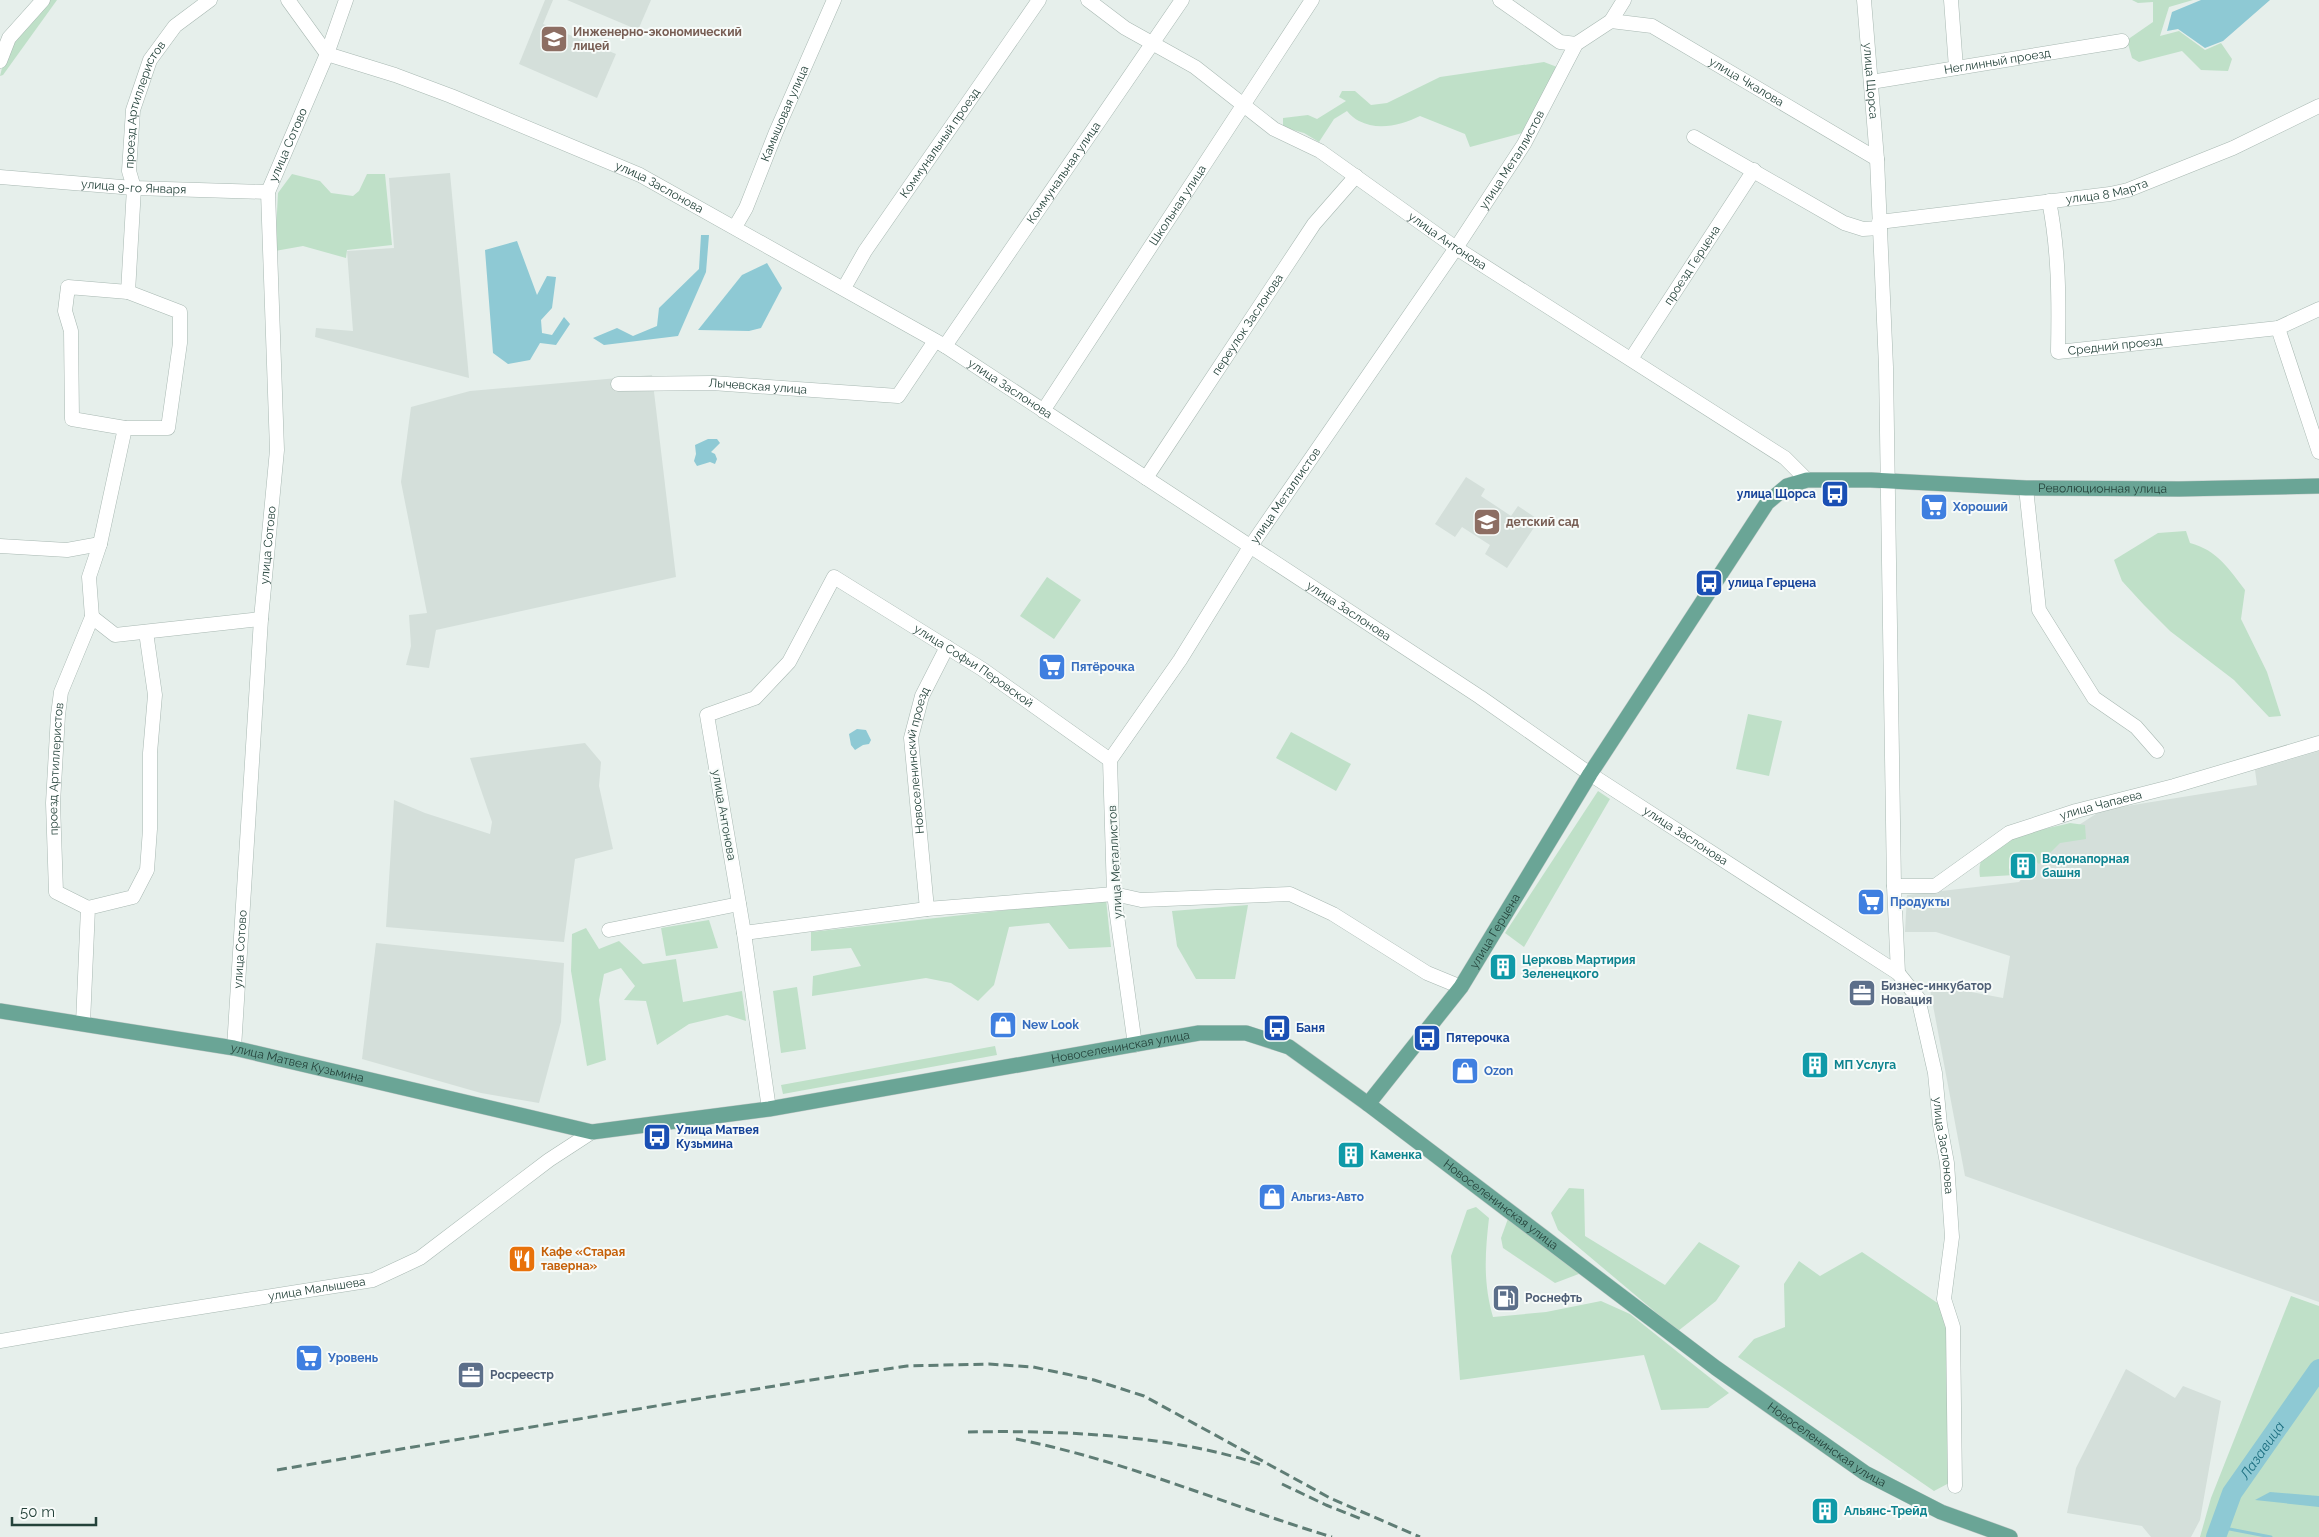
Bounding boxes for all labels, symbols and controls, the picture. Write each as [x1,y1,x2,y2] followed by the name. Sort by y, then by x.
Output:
[539,24,569,54] school or university icon: Инженерно-экономический лицей
[573,25,742,53] place label: Инженерно-экономический лицей
[122,38,169,169] street label: проезд Артиллеристов
[1861,42,1881,119] street label: улица Щорса
[1943,46,2052,77] street label: Неглинный проезд
[1707,54,1786,109] street label: улица Чкалова
[758,63,811,164] street label: Камышовая улица
[897,85,983,200] street label: Коммунальный проезд
[266,106,310,184] street label: улица Сотово
[1476,108,1547,212] street label: улица Металлистов
[1024,119,1103,226] street label: Коммунальная улица
[613,158,706,216] street label: улица Заслонова
[1146,162,1209,248] street label: Школьная улица
[2065,176,2150,206] street label: улица 8 Марта
[80,177,186,197] street label: улица 9-го Января
[1406,209,1489,273] street label: улица Антонова
[1661,223,1723,308] street label: проезд Герцена
[1209,271,1286,378] street label: переулок Заслонова
[2067,334,2163,358] street label: Средний проезд
[965,356,1055,421] street label: улица Заслонова
[708,376,808,397] street label: Лычевская улица
[1248,445,1323,546] street label: улица Металлистов
[1820,479,1850,509] bus stop icon: улица Щорса
[2038,481,2167,496] street label: Революционная улица
[1737,487,1816,501] place label: улица Щорса
[1919,492,1949,522] supermarket icon: Хороший
[1952,500,2008,514] place label: Хороший
[257,505,279,585] street label: улица Сотово
[1472,507,1502,537] school or university icon: детский сад
[1506,515,1580,529] place label: детский сад
[1694,568,1724,598] bus stop icon: улица Герцена
[1728,576,1816,590] place label: улица Герцена
[1304,578,1393,644] street label: улица Заслонова
[911,621,1036,710] street label: улица Софьи Перовской
[1037,652,1067,682] supermarket icon: Пятёрочка
[1071,660,1135,674] place label: Пятёрочка
[904,684,933,835] street label: Новоселенинский проезд
[46,702,67,836] street label: проезд Артиллеристов
[709,769,739,861] street label: улица Антонова
[2058,787,2143,823] street label: улица Чапаева
[1641,803,1730,868] street label: улица Заслонова
[1105,805,1125,919] street label: улица Металлистов
[2008,851,2038,881] building icon: Водонапорная башня
[2042,852,2129,880] place label: Водонапорная башня
[1856,887,1886,917] supermarket icon: Продукты
[1467,891,1523,971] street label: улица Герцена
[1890,895,1950,909] place label: Продукты
[231,909,250,989] street label: улица Сотово
[1488,952,1518,982] building icon: Церковь Мартирия Зеленецкого
[1522,953,1636,981] place label: Церковь Мартирия Зеленецкого
[1847,978,1877,1008] office icon: Бизнес-инкубатор Новация
[1881,979,1992,1007] place label: Бизнес-инкубатор Новация
[988,1010,1018,1040] shop icon: New Look
[1262,1013,1292,1043] bus stop icon: Баня
[1022,1018,1079,1032] place label: New Look
[1296,1021,1325,1035] place label: Баня
[1412,1023,1442,1053] bus stop icon: Пятерочка
[1050,1028,1191,1066] street label: Новоселенинская улица
[1446,1031,1510,1045] place label: Пятерочка
[229,1040,365,1085] street label: улица Матвея Кузьмина
[1800,1050,1830,1080] building icon: МП Услуга
[1450,1056,1480,1086] shop icon: Ozon
[1834,1058,1896,1072] place label: МП Услуга
[1484,1064,1513,1078] place label: Ozon
[1930,1096,1956,1195] street label: улица Заслонова
[642,1122,672,1152] bus stop icon: Улица Матвея Кузьмина
[675,1123,759,1151] place label: Улица Матвея Кузьмина
[1336,1140,1366,1170] building icon: Каменка
[1370,1148,1422,1162] place label: Каменка
[1441,1157,1561,1253] street label: Новоселенинская улица
[1257,1182,1287,1212] shop icon: Альгиз-Авто
[1291,1190,1364,1204] place label: Альгиз-Авто
[507,1244,537,1274] restaurant icon: Кафе «Старая таверна»
[541,1245,625,1273] place label: Кафе «Старая таверна»
[267,1274,367,1303] street label: улица Малышева
[1491,1283,1521,1313] fuel station icon: Роснефть
[1525,1291,1583,1305] place label: Роснефть
[294,1343,324,1373] supermarket icon: Уровень
[327,1351,379,1365] place label: Уровень
[456,1360,486,1390] office icon: Росреестр
[490,1368,554,1382] place label: Росреестр
[1765,1399,1888,1490] street label: Новоселенинская улица
[2236,1418,2288,1483] water label: Лазавица
[12,1494,96,1526] scale bar
[1810,1496,1840,1526] building icon: Альянс-Трейд
[20,1503,55,1521] text: 50 m
[1844,1504,1928,1518] place label: Альянс-Трейд

